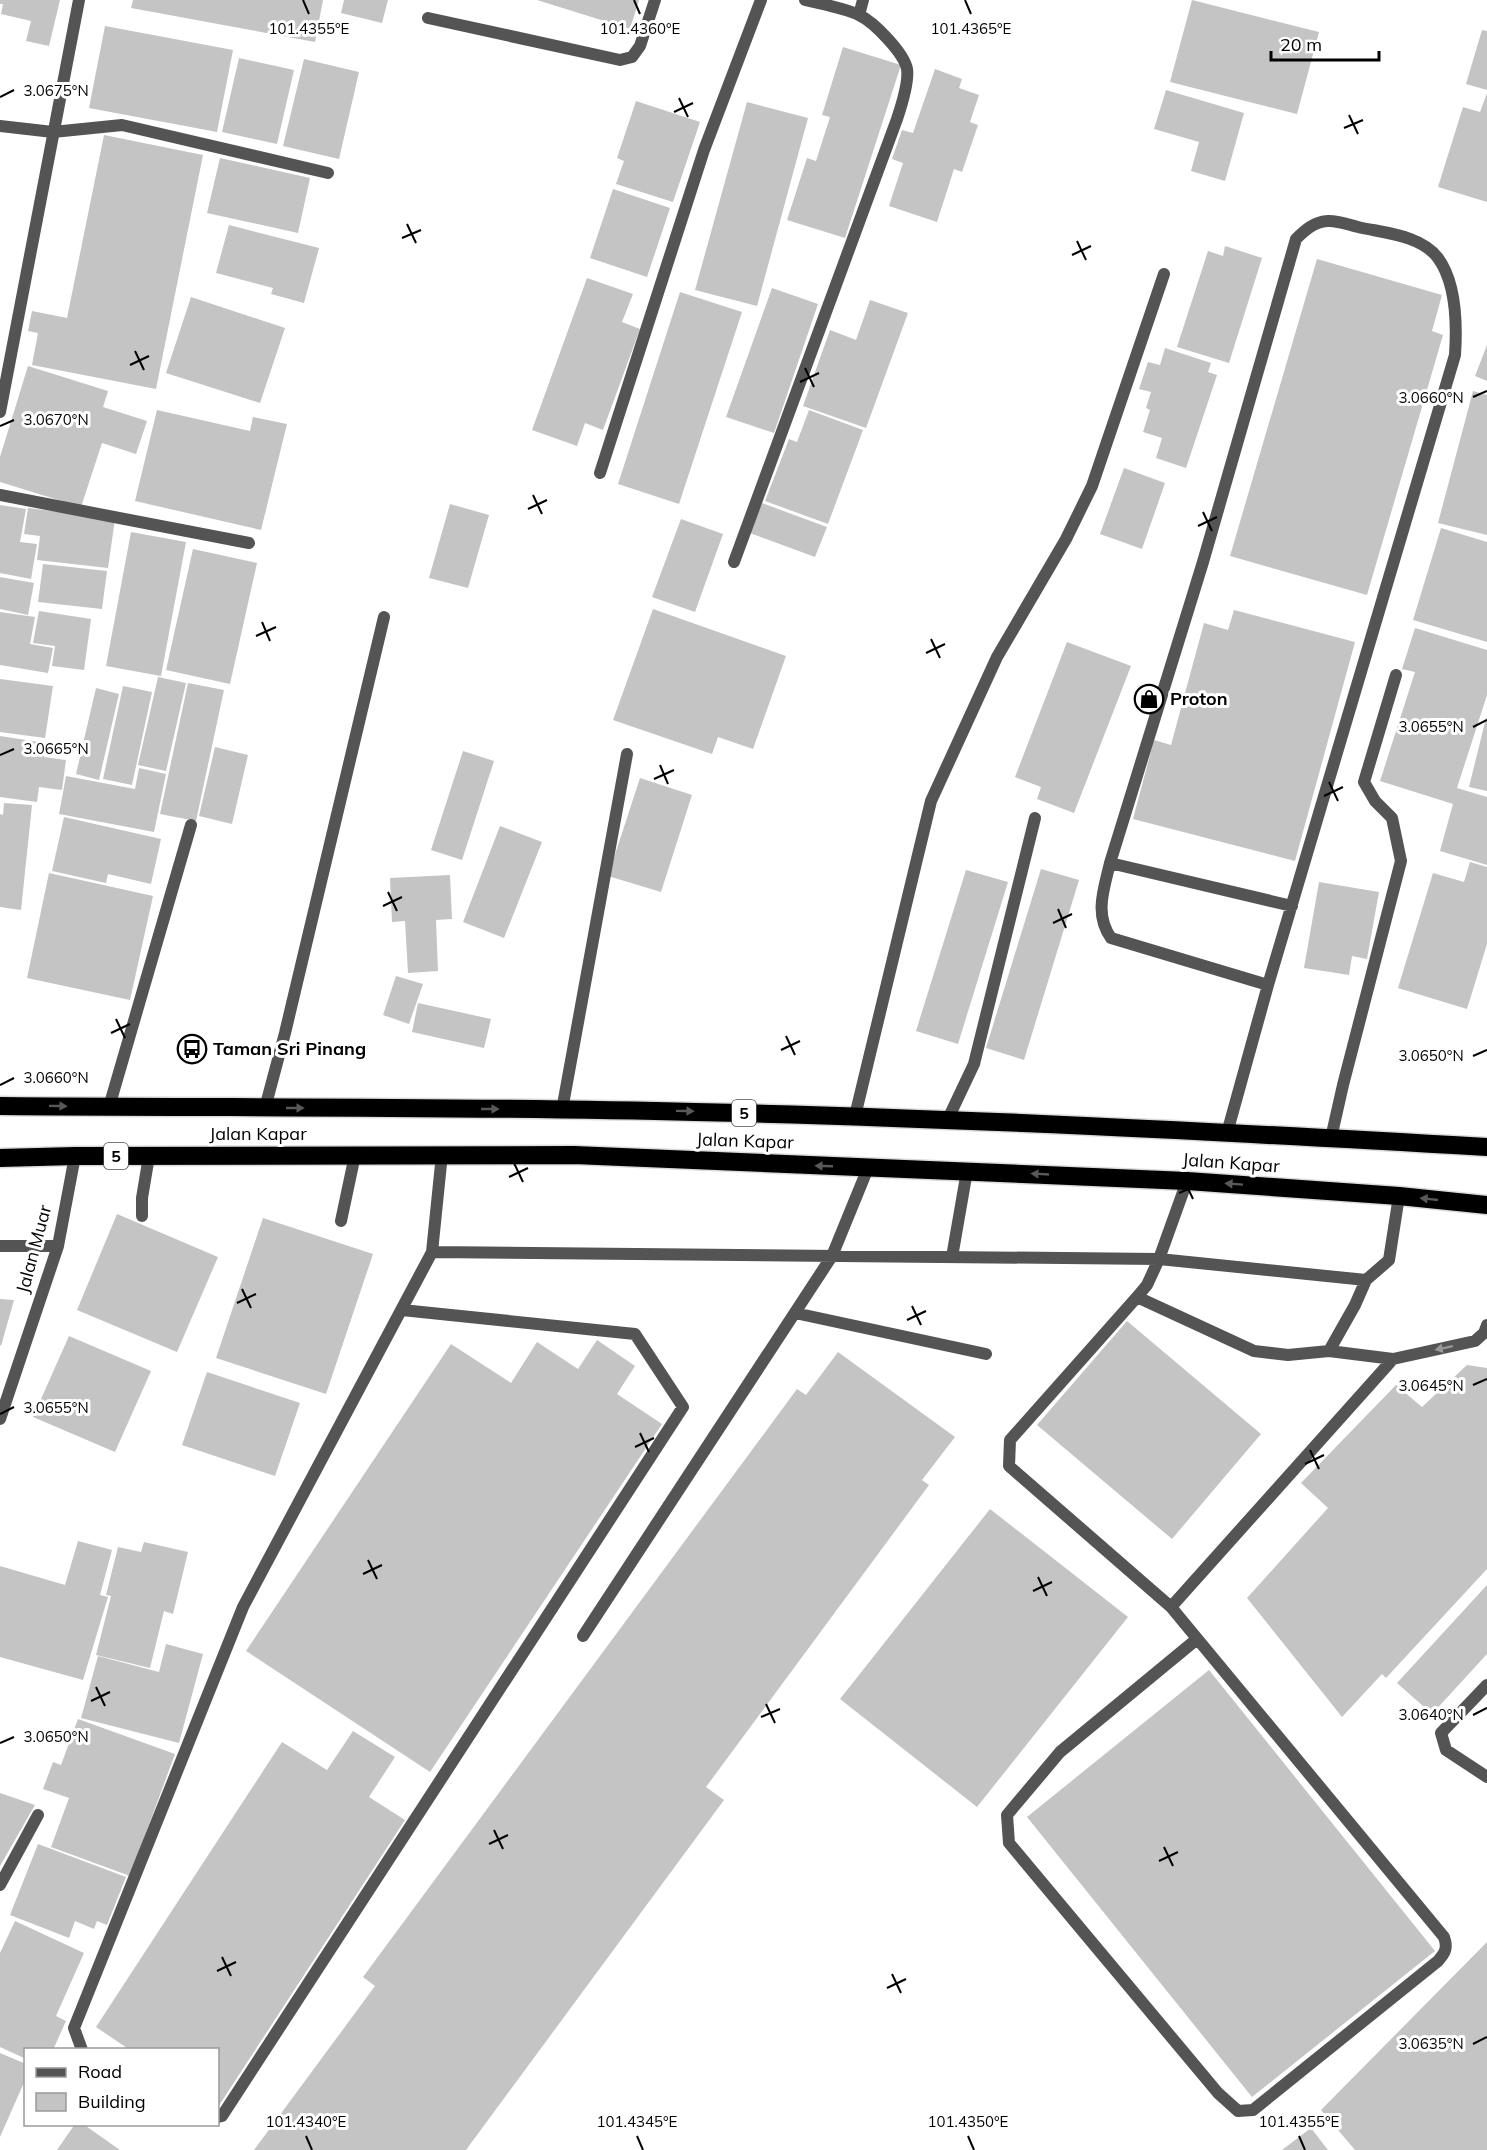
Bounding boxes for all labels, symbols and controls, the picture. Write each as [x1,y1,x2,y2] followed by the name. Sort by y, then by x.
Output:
[269,19,350,38] text: 101.4355°E
[600,19,681,38] text: 101.4360°E
[931,19,1012,38] text: 101.4365°E
[1271,24,1379,62] scale bar
[1280,33,1322,56] text: 20 m
[23,81,89,100] text: 3.0675°N
[1398,388,1464,407] text: 3.0660°N
[23,410,89,429] text: 3.0670°N
[1133,683,1165,715] shop icon: Proton
[1170,687,1228,710] place label: Proton
[1398,717,1464,736] text: 3.0655°N
[23,739,89,758] text: 3.0665°N
[176,1033,208,1065] bus stop icon: Taman Sri Pinang
[213,1037,366,1060] place label: Taman Sri Pinang
[1398,1046,1464,1065] text: 3.0650°N
[23,1068,89,1087] text: 3.0660°N
[732,1100,756,1126] road number: 5
[49,1102,68,1111] one-way arrow
[286,1103,305,1113] one-way arrow
[481,1104,500,1114] one-way arrow
[676,1107,695,1116] one-way arrow
[209,1122,307,1145] street label: Jalan Kapar
[696,1127,795,1154] street label: Jalan Kapar
[104,1143,128,1169] road number: 5
[1182,1148,1281,1177] street label: Jalan Kapar
[814,1161,833,1170] one-way arrow
[1030,1170,1049,1179] one-way arrow
[1225,1180,1244,1189] one-way arrow
[1419,1194,1438,1204] one-way arrow
[11,1202,56,1295] street label: Jalan Muar
[1434,1344,1453,1353] one-way arrow
[1398,1376,1464,1395] text: 3.0645°N
[23,1398,89,1417] text: 3.0655°N
[1398,1705,1464,1724] text: 3.0640°N
[23,1727,89,1746] text: 3.0650°N
[1398,2034,1464,2053] text: 3.0635°N
[24,2048,219,2126] legend
[78,2060,122,2083] text: Road
[78,2090,146,2113] text: Building
[266,2112,347,2131] text: 101.4340°E
[597,2112,678,2131] text: 101.4345°E
[928,2112,1009,2131] text: 101.4350°E
[1259,2112,1340,2131] text: 101.4355°E

